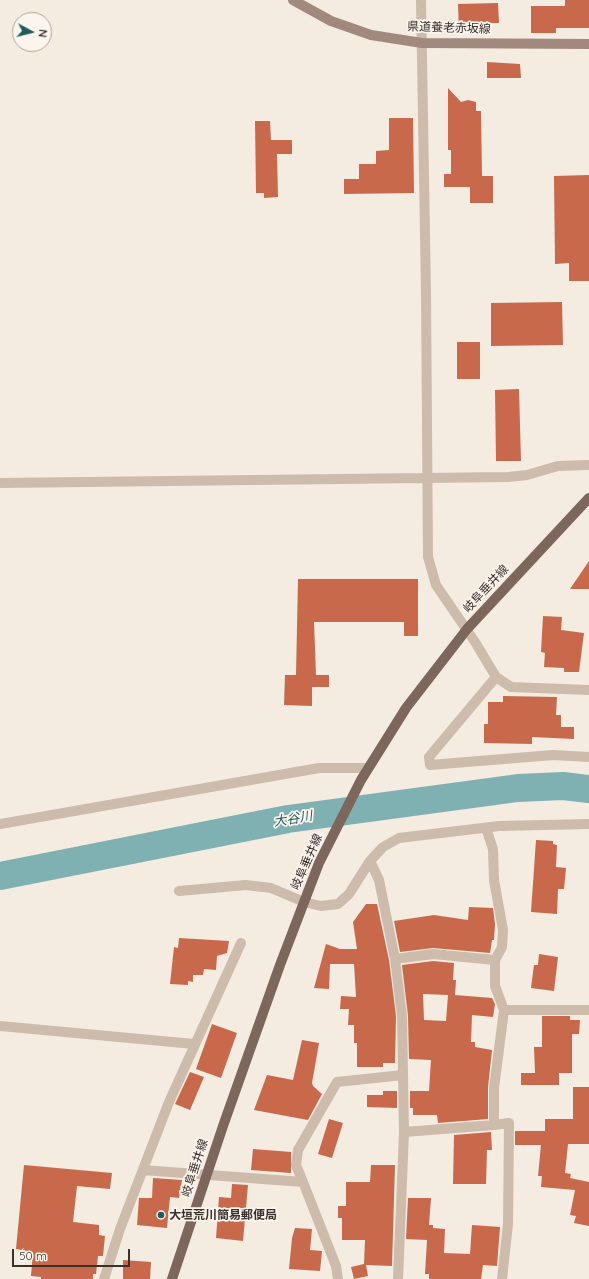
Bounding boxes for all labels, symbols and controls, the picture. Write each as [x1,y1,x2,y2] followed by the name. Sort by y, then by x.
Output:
[12,12,52,52] north arrow
[407,19,491,37] street label: 県道養老赤坂線
[35,28,50,38] text: N
[460,562,512,616] street label: 岐阜垂井線
[273,808,313,830] water label: 大谷川
[288,832,326,892] street label: 岐阜垂井線
[179,1137,211,1199] street label: 岐阜垂井線
[169,1208,277,1222] place label: 大垣荒川簡易郵便局
[156,1210,166,1220] marker: 大垣荒川簡易郵便局
[14,1241,132,1267] scale bar
[19,1248,47,1263] text: 50 m

